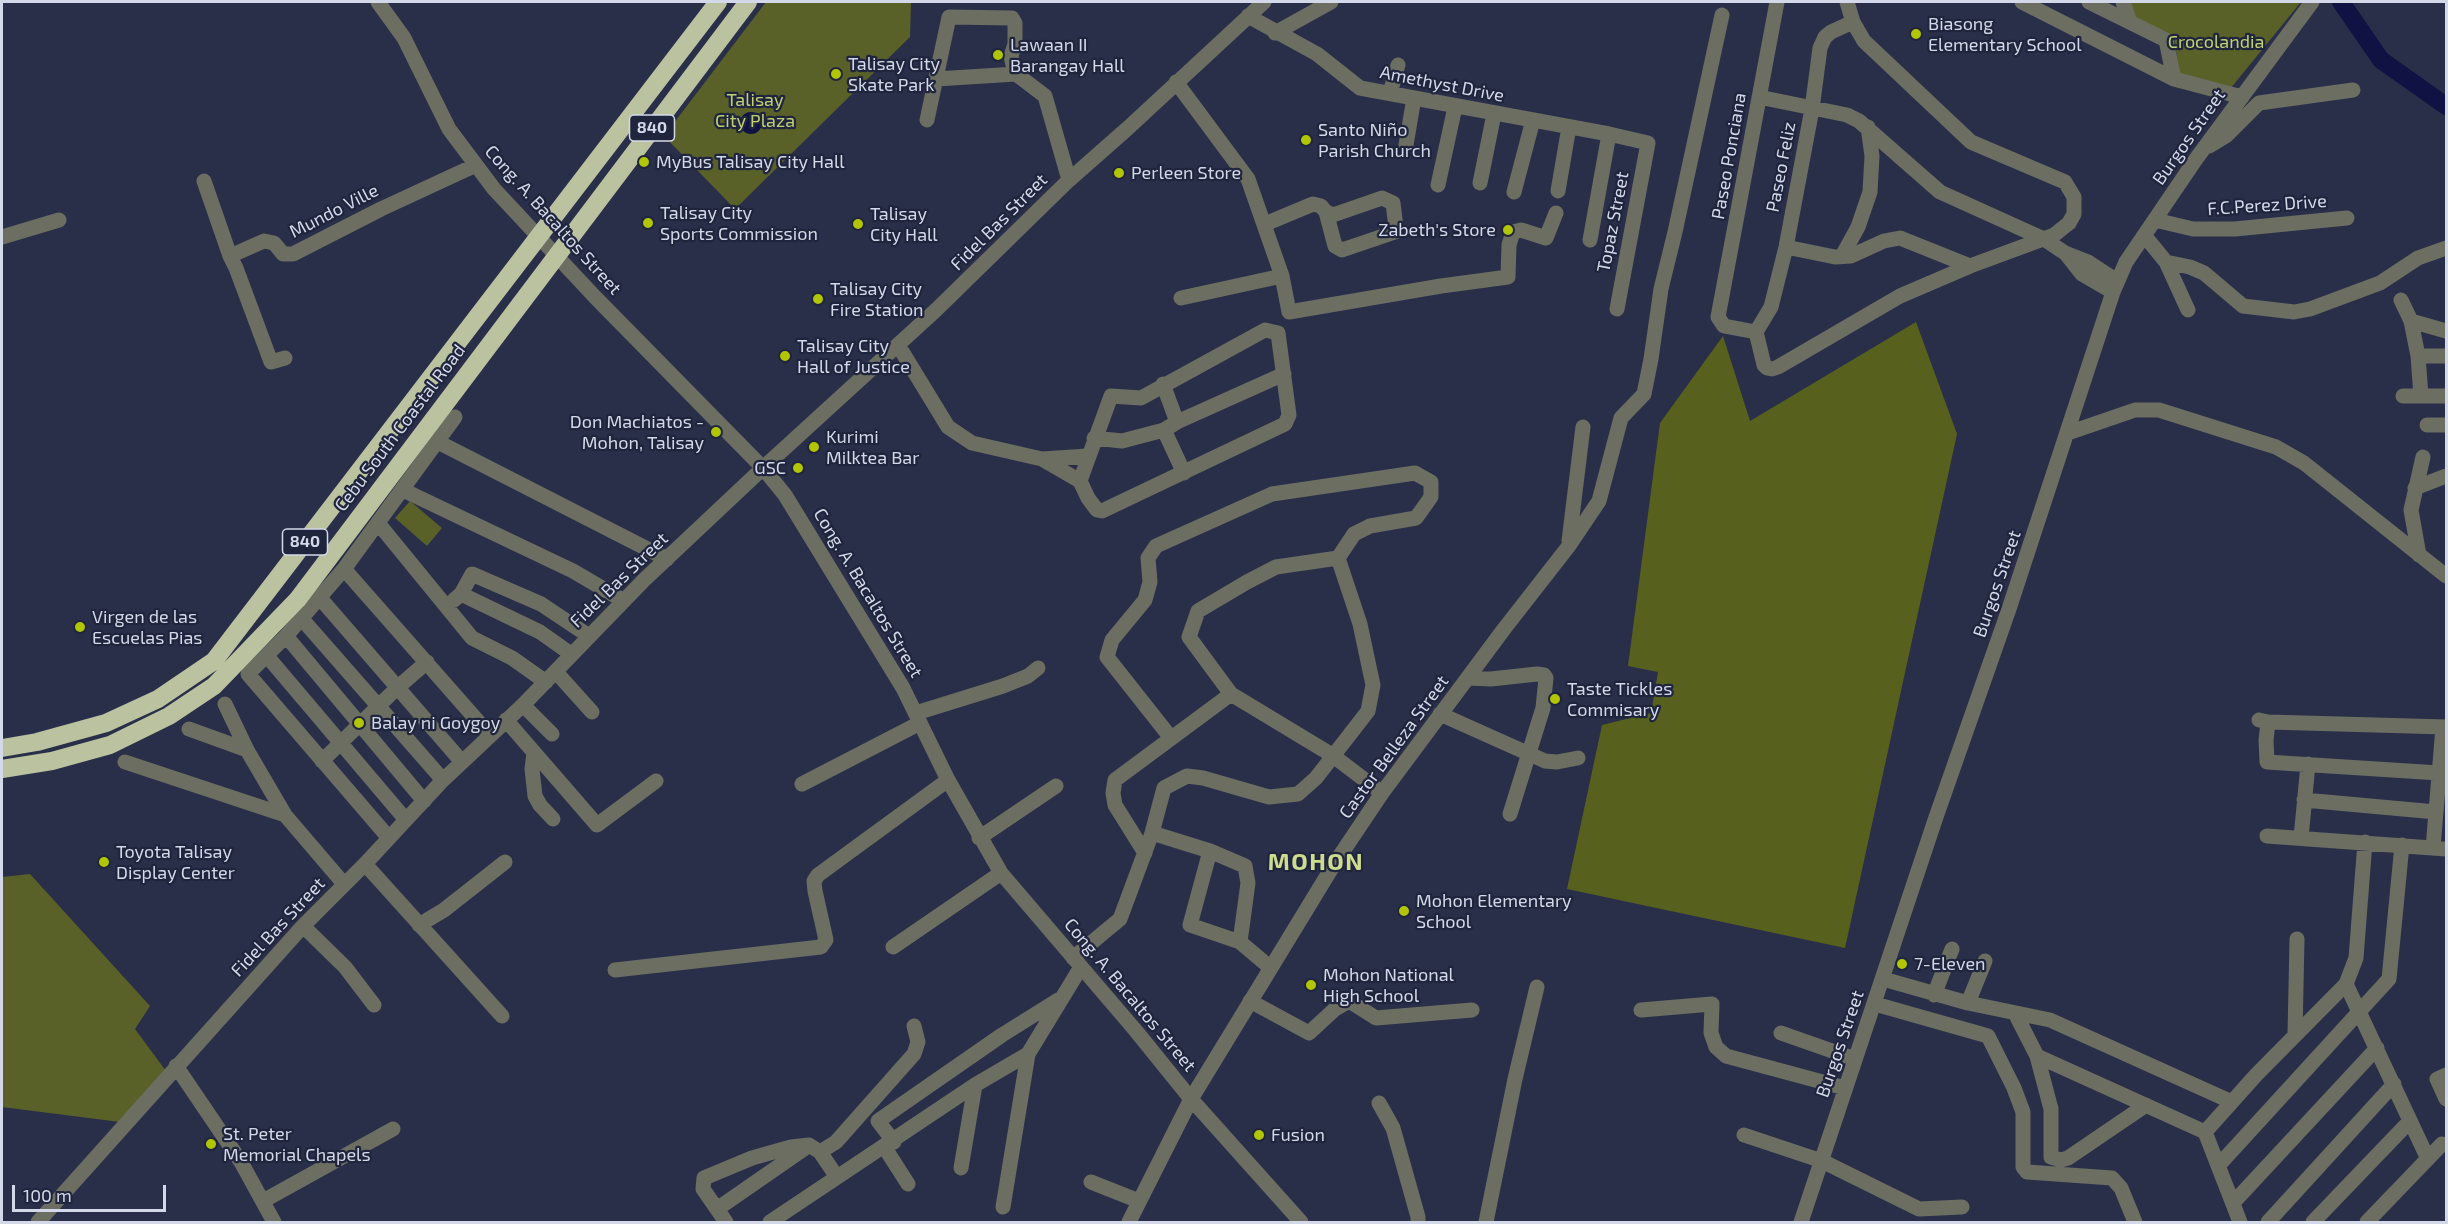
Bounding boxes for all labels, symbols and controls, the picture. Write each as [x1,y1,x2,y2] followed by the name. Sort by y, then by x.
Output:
[1928,13,2082,56] place label: Biasong Elementary School
[1909,27,1923,41] marker: Biasong Elementary School
[2168,31,2264,53] park label: Crocolandia
[1010,34,1125,76] place label: Lawaan II Barangay Hall
[991,48,1005,62] marker: Lawaan II Barangay Hall
[848,53,940,96] place label: Talisay City Skate Park
[1378,61,1506,107] street label: Amethyst Drive
[829,67,843,81] marker: Talisay City Skate Park
[2148,85,2230,189] street label: Burgos Street
[715,89,795,132] park label: Talisay City Plaza
[1707,91,1751,221] street label: Paseo Ponciana
[630,115,674,141] road number: 840
[1318,119,1431,162] place label: Santo Niño Parish Church
[1762,120,1800,214] street label: Paseo Feliz
[1299,133,1313,147] marker: Santo Niño Parish Church
[480,141,626,299] street label: Cong. A. Bacaltos Street
[656,151,845,173] place label: MyBus Talisay City Hall
[637,155,651,169] marker: MyBus Talisay City Hall
[1131,162,1241,184] place label: Perleen Store
[1112,166,1126,180] marker: Perleen Store
[946,169,1052,275] street label: Fidel Bas Street
[1593,170,1633,274] street label: Topaz Street
[286,179,382,243] street label: Mundo Ville
[2207,190,2327,220] street label: F.C.Perez Drive
[660,202,818,244] place label: Talisay City Sports Commission
[870,203,938,246] place label: Talisay City Hall
[641,216,655,230] marker: Talisay City Sports Commission
[851,217,865,231] marker: Talisay City Hall
[1378,219,1496,241] place label: Zabeth's Store
[1501,223,1515,237] marker: Zabeth's Store
[830,278,924,320] place label: Talisay City Fire Station
[811,292,825,306] marker: Talisay City Fire Station
[797,335,910,378] place label: Talisay City Hall of Justice
[330,340,470,516] street label: Cebu South Coastal Road
[778,349,792,363] marker: Talisay City Hall of Justice
[570,411,704,454] place label: Don Machiatos - Mohon, Talisay
[709,425,723,439] marker: Don Machiatos - Mohon, Talisay
[826,426,919,468] place label: Kurimi Milktea Bar
[807,440,821,454] marker: Kurimi Milktea Bar
[754,457,786,479] place label: GSC
[791,461,805,475] marker: GSC
[809,504,927,682] street label: Cong. A. Bacaltos Street
[566,528,672,632] street label: Fidel Bas Street
[1969,528,2025,640] street label: Burgos Street
[282,529,328,555] road number: 840
[92,606,202,648] place label: Virgen de las Escuelas Pias
[73,620,87,634] marker: Virgen de las Escuelas Pias
[1335,671,1453,823] street label: Castor Belleza Street
[1567,678,1672,720] place label: Taste Tickles Commisary
[1548,692,1562,706] marker: Taste Tickles Commisary
[371,712,500,734] place label: Balay ni Goygoy
[352,716,366,730] marker: Balay ni Goygoy
[116,841,235,884] place label: Toyota Talisay Display Center
[1268,848,1364,876] district label: MOHON
[97,855,111,869] marker: Toyota Talisay Display Center
[227,873,329,981] street label: Fidel Bas Street
[1416,890,1572,932] place label: Mohon Elementary School
[1397,904,1411,918] marker: Mohon Elementary School
[1059,914,1201,1076] street label: Cong. A. Bacaltos Street
[1914,953,1986,975] place label: 7-Eleven
[1895,957,1909,971] marker: 7-Eleven
[1323,964,1454,1006] place label: Mohon National High School
[1304,978,1318,992] marker: Mohon National High School
[1812,988,1868,1100] street label: Burgos Street
[223,1123,371,1166] place label: St. Peter Memorial Chapels
[1271,1124,1325,1146] place label: Fusion
[1252,1128,1266,1142] marker: Fusion
[204,1137,218,1151] marker: St. Peter Memorial Chapels
[15,1173,170,1211] scale bar
[23,1184,72,1206] text: 100 m

